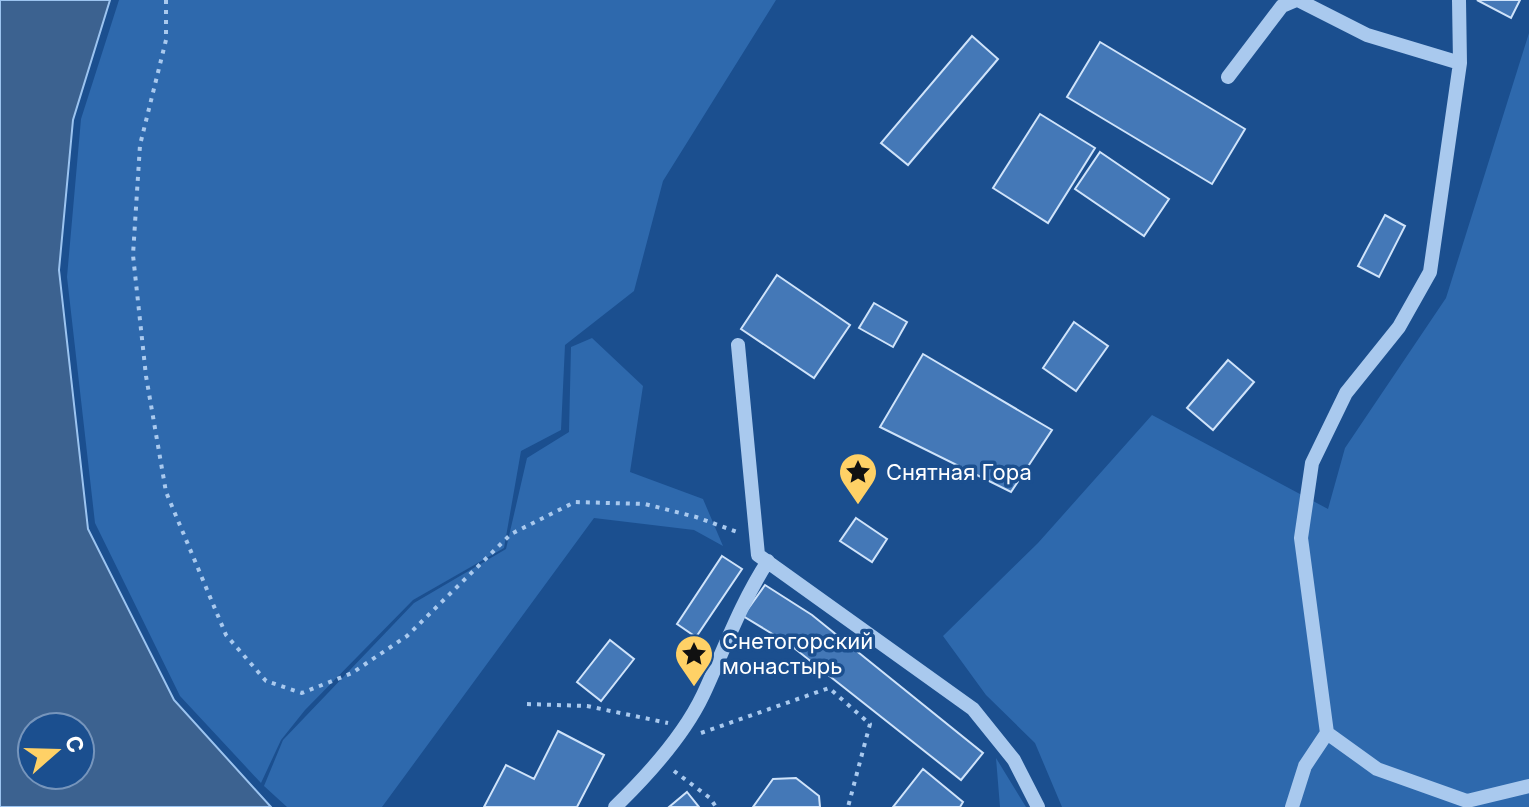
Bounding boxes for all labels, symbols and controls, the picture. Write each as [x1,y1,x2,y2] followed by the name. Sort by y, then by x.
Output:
[837,451,879,506] place icon: Снятная Гора
[886,459,1032,485] place label: Снятная Гора
[722,628,873,679] place label: Снетогорский монастырь
[673,633,715,688] place icon: Снетогорский монастырь
[16,711,96,791] north arrow
[60,732,90,756] text: С

